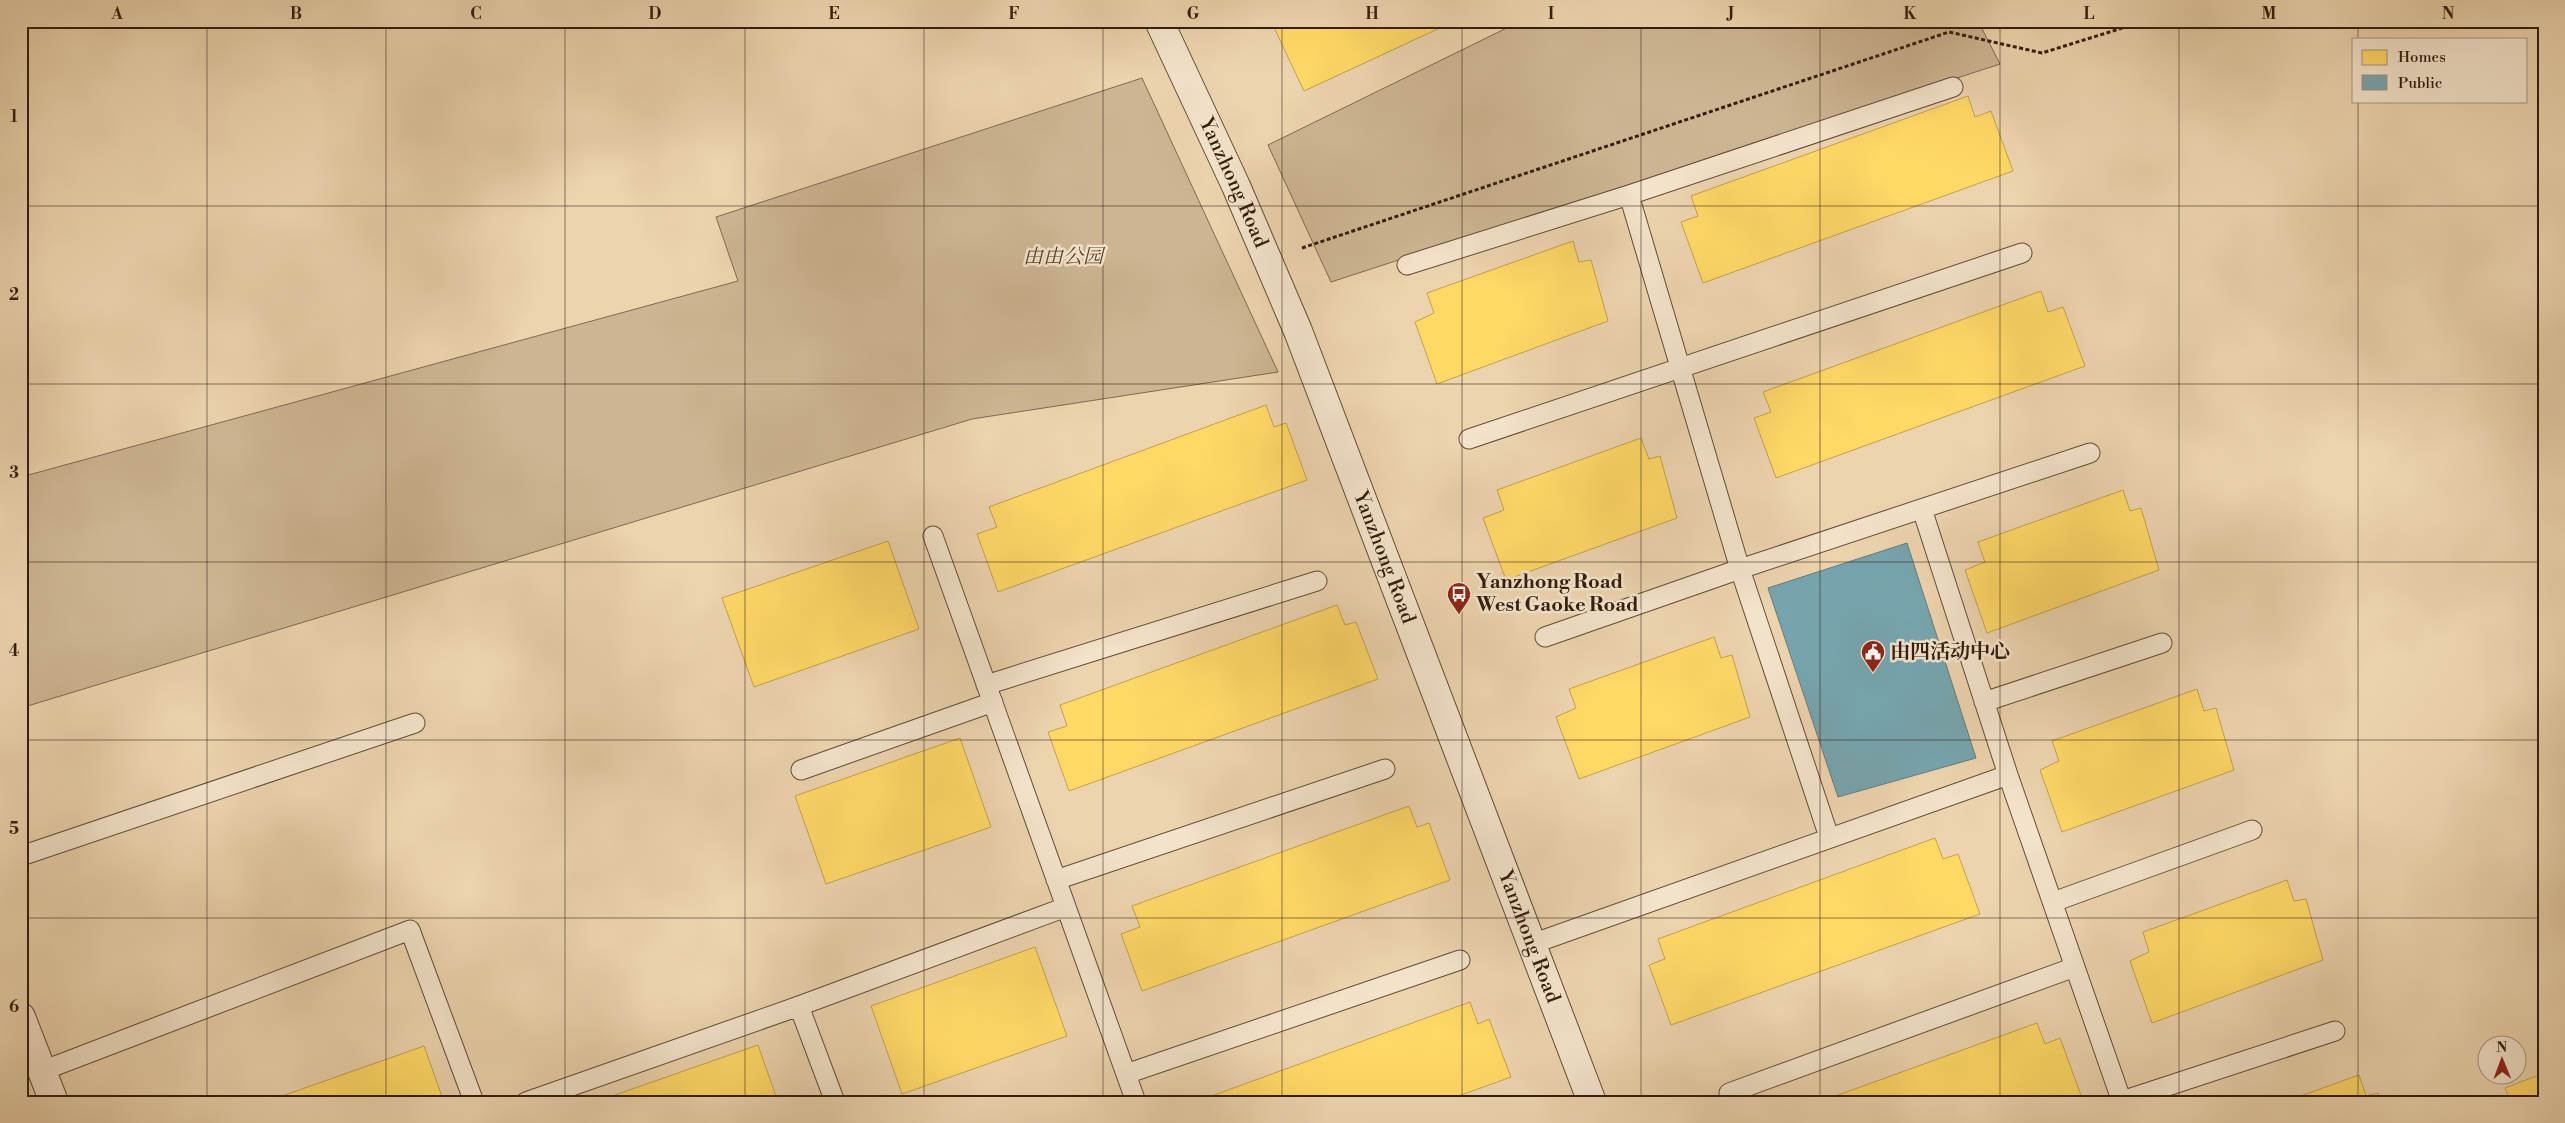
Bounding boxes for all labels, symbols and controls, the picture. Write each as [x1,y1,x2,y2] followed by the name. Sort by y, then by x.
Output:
[110,4,123,24] text: A
[290,4,302,24] text: B
[470,4,482,24] text: C
[649,4,662,24] text: D
[828,4,840,24] text: E
[1008,4,1020,24] text: F
[1187,4,1200,24] text: G
[1365,4,1379,24] text: H
[1548,4,1554,24] text: I
[1726,4,1734,24] text: J
[1904,4,1918,24] text: K
[2084,4,2095,24] text: L
[2262,4,2277,24] text: M
[2442,4,2455,24] text: N
[2352,38,2528,102] legend
[2398,48,2446,67] text: Homes
[2398,74,2442,93] text: Public
[10,107,18,127] text: 1
[1193,113,1274,252] street label: Yanzhong Road
[1023,245,1106,270] park label: 由由公园
[9,285,19,305] text: 2
[9,463,19,483] text: 3
[1347,487,1421,628] street label: Yanzhong Road
[1475,570,1639,618] place label: Yanzhong Road West Gaoke Road
[1446,581,1472,615] bus stop icon: Yanzhong Road West Gaoke Road
[1860,639,1886,673] public building icon: 由四活动中心
[1890,640,2010,665] place label: 由四活动中心
[9,641,20,661] text: 4
[9,819,19,839] text: 5
[1492,866,1566,1007] street label: Yanzhong Road
[9,997,19,1017] text: 6
[2478,1036,2528,1086] north arrow
[2496,1039,2507,1057] text: N

